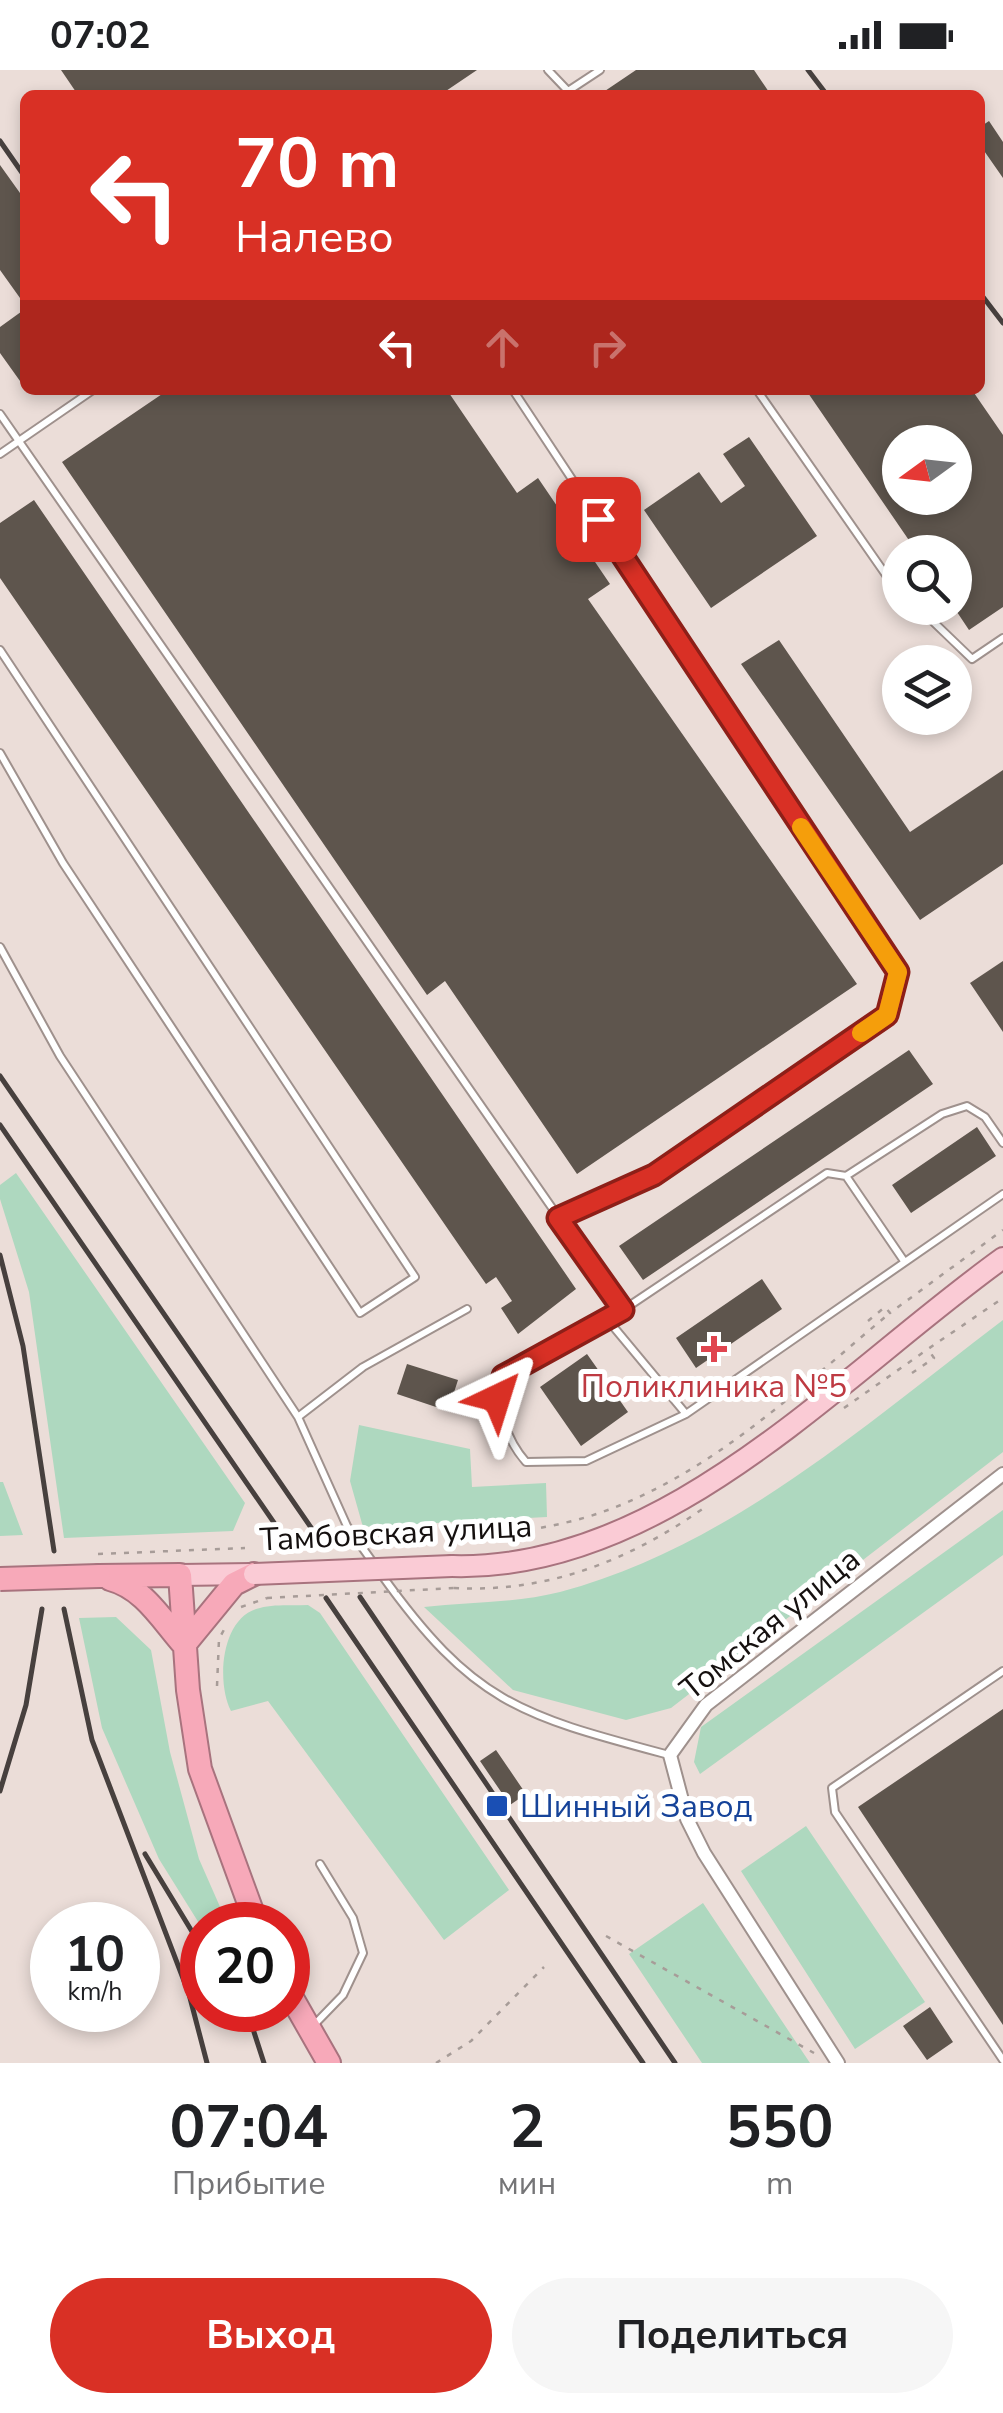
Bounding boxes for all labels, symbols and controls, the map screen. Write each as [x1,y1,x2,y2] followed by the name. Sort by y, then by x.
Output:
[50,10,151,61] text: 07:02
[235,116,399,212] text: 70 m
[70,130,200,260] icon: left
[235,207,394,268] text: Налево
[370,320,425,375] icon: left
[475,320,530,375] icon: ahead
[580,320,635,375] icon: right
[882,425,972,515] north arrow
[882,425,972,735] map controls
[556,477,641,562] pin
[571,492,626,547] icon: arrive
[882,535,972,625] button: search
[882,645,972,735] button: layers
[701,1336,727,1362] marker: Поликлиника №5
[445,1346,549,1450] position arrow
[581,1365,847,1408] place label: Поликлиника №5
[259,1504,533,1562] street label: Тамбовская улица
[671,1538,869,1710] street label: Томская улица
[520,1785,753,1828] place label: Шинный Завод
[484,1793,510,1819] marker: Шинный Завод
[180,1902,310,2032] speed limit sign: 20
[65,1920,125,1989] text: 10
[67,1975,123,2009] text: km/h
[169,2086,328,2168] text: 07:04
[509,2086,545,2168] text: 2
[726,2086,834,2168] text: 550
[172,2162,326,2205] text: Прибытие
[498,2162,556,2205] text: мин
[766,2162,793,2205] text: m
[50,2278,492,2393] button: Выход
[512,2278,953,2393] button: Поделиться

